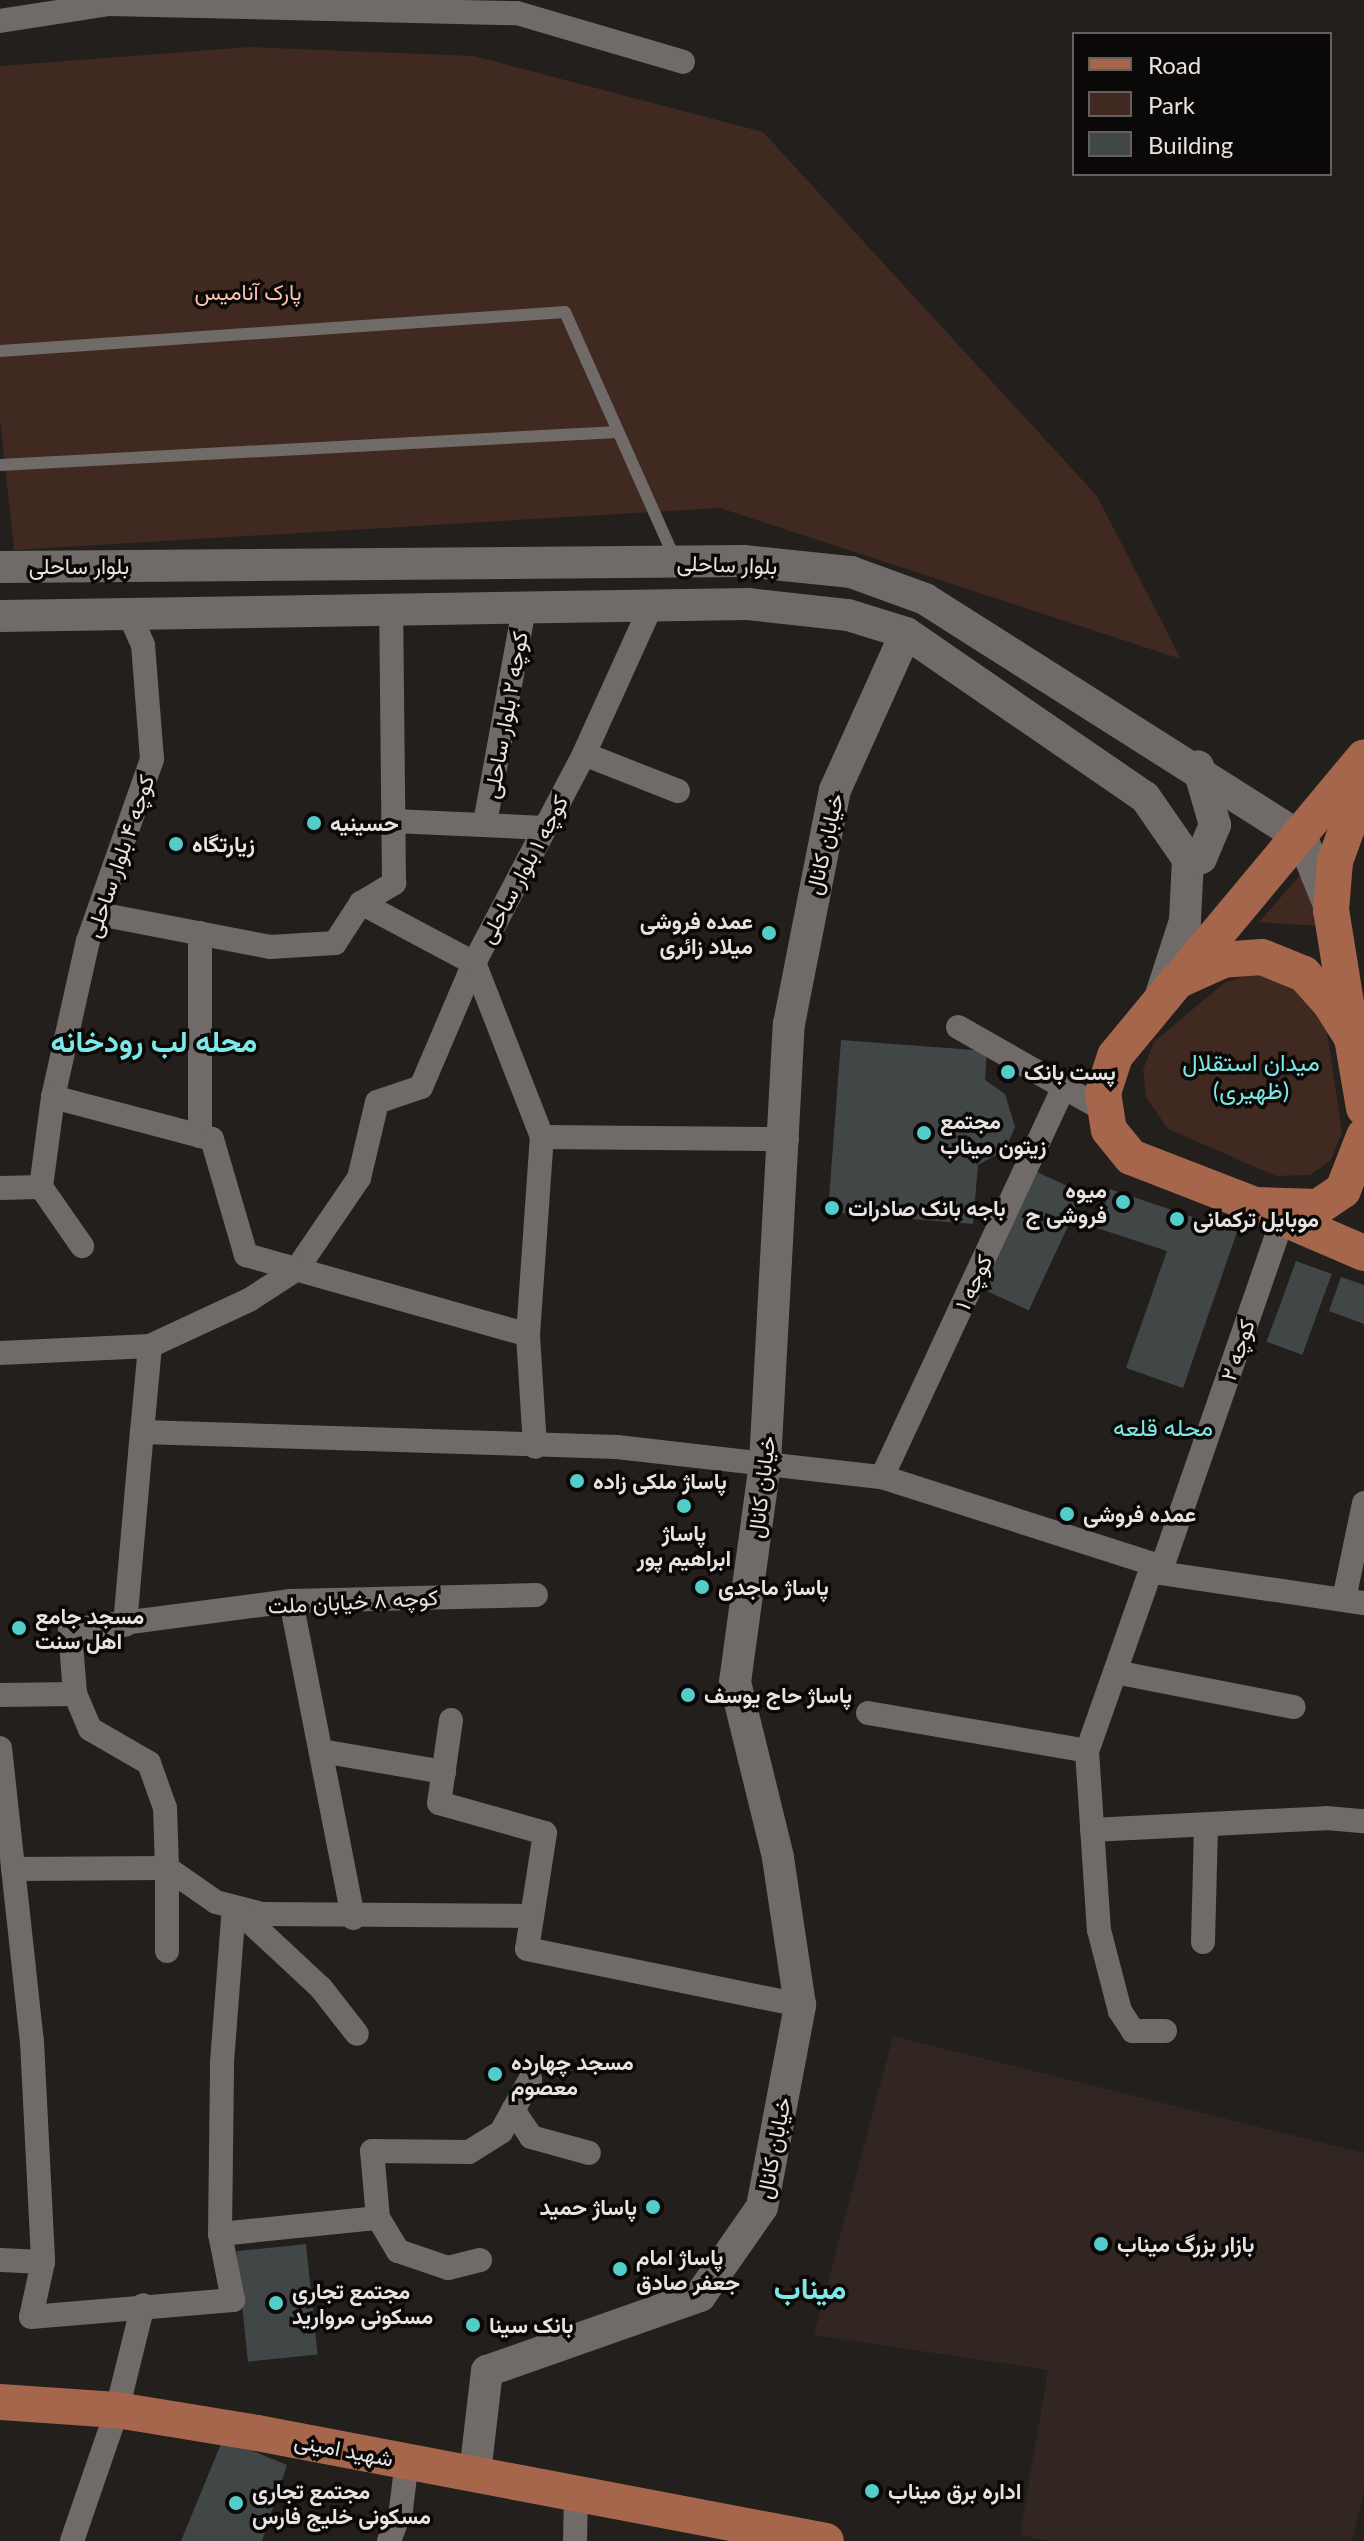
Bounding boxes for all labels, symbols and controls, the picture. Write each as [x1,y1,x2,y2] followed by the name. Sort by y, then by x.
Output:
[1072,32,1332,176] legend
[1148,50,1201,79] text: Road
[1148,90,1195,119] text: Park
[1148,130,1233,159] text: Building
[194,279,302,305] park label: پارک آنامیس
[676,549,778,579] street label: بلوار ساحلی
[29,553,129,579] street label: بلوار ساحلی
[477,629,533,801] street label: کوچه ۲ بلوار ساحلی
[79,771,159,941] street label: کوچه ۴ بلوار ساحلی
[473,790,573,948] street label: کوچه ۱ بلوار ساحلی
[800,791,848,897] street label: خیابان کانال
[330,810,399,836] place label: حسینیه
[305,814,323,832] marker: حسینیه
[192,831,255,857] place label: زیارتگاه
[167,835,185,853] marker: زیارتگاه
[640,907,753,958] place label: عمده فروشی میلاد زائری
[760,924,778,942] marker: عمده فروشی میلاد زائری
[51,1022,257,1058] district label: محله لب رودخانه
[1182,1048,1320,1104] district label: میدان استقلال (ظهیری)
[1024,1059,1116,1085] place label: پست بانک
[999,1063,1017,1081] marker: پست بانک
[940,1107,1047,1158] place label: مجتمع زیتون میناب
[915,1124,933,1142] marker: مجتمع زیتون میناب
[1026,1176,1107,1228] place label: میوه فروشی ج
[1114,1193,1132,1211] marker: میوه فروشی ج
[848,1195,1006,1221] place label: باجه بانک صادرات
[823,1199,841,1217] marker: باجه بانک صادرات
[1193,1206,1319,1232] place label: موبایل ترکمانی
[1168,1210,1186,1228] marker: موبایل ترکمانی
[949,1250,997,1314] street label: کوچه ۱
[1214,1316,1260,1384] street label: کوچه ۲
[1113,1413,1213,1441] district label: محله قلعه
[742,1434,780,1540] street label: خیابان کانال
[593,1468,727,1494] place label: پاساژ ملکی زاده
[568,1472,586,1490] marker: پاساژ ملکی زاده
[675,1497,693,1515] marker: پاساژ ابراهیم پور
[1083,1501,1196,1527] place label: عمده فروشی
[1058,1505,1076,1523] marker: عمده فروشی
[637,1519,731,1570] place label: پاساژ ابراهیم پور
[718,1574,829,1600] place label: پاساژ ماجدی
[693,1578,711,1596] marker: پاساژ ماجدی
[267,1583,439,1619] street label: کوچه ۸ خیابان ملت
[35,1602,144,1654] place label: مسجد جامع اهل سنت
[10,1619,28,1637] marker: مسجد جامع اهل سنت
[704,1682,852,1708] place label: پاساژ حاج یوسف
[679,1686,697,1704] marker: پاساژ حاج یوسف
[511,2048,634,2100] place label: مسجد چهارده معصوم
[486,2065,504,2083] marker: مسجد چهارده معصوم
[750,2095,796,2201] street label: خیابان کانال
[539,2194,637,2220] place label: پاساژ حمید
[644,2198,662,2216] marker: پاساژ حمید
[1117,2231,1254,2257] place label: بازار بزرگ میناب
[1092,2235,1110,2253] marker: بازار بزرگ میناب
[636,2243,740,2294] place label: پاساژ امام جعفر صادق
[611,2260,629,2278] marker: پاساژ امام جعفر صادق
[774,2269,846,2305] district label: میناب
[292,2277,433,2328] place label: مجتمع تجاری مسکونی مروارید
[267,2294,285,2312] marker: مجتمع تجاری مسکونی مروارید
[489,2312,574,2338] place label: بانک سینا
[464,2316,482,2334] marker: بانک سینا
[292,2426,396,2472] street label: شهید امینی
[252,2477,431,2528] place label: مجتمع تجاری مسکونی خلیج فارس
[888,2478,1021,2504] place label: اداره برق میناب
[863,2482,881,2500] marker: اداره برق میناب
[227,2494,245,2512] marker: مجتمع تجاری مسکونی خلیج فارس

